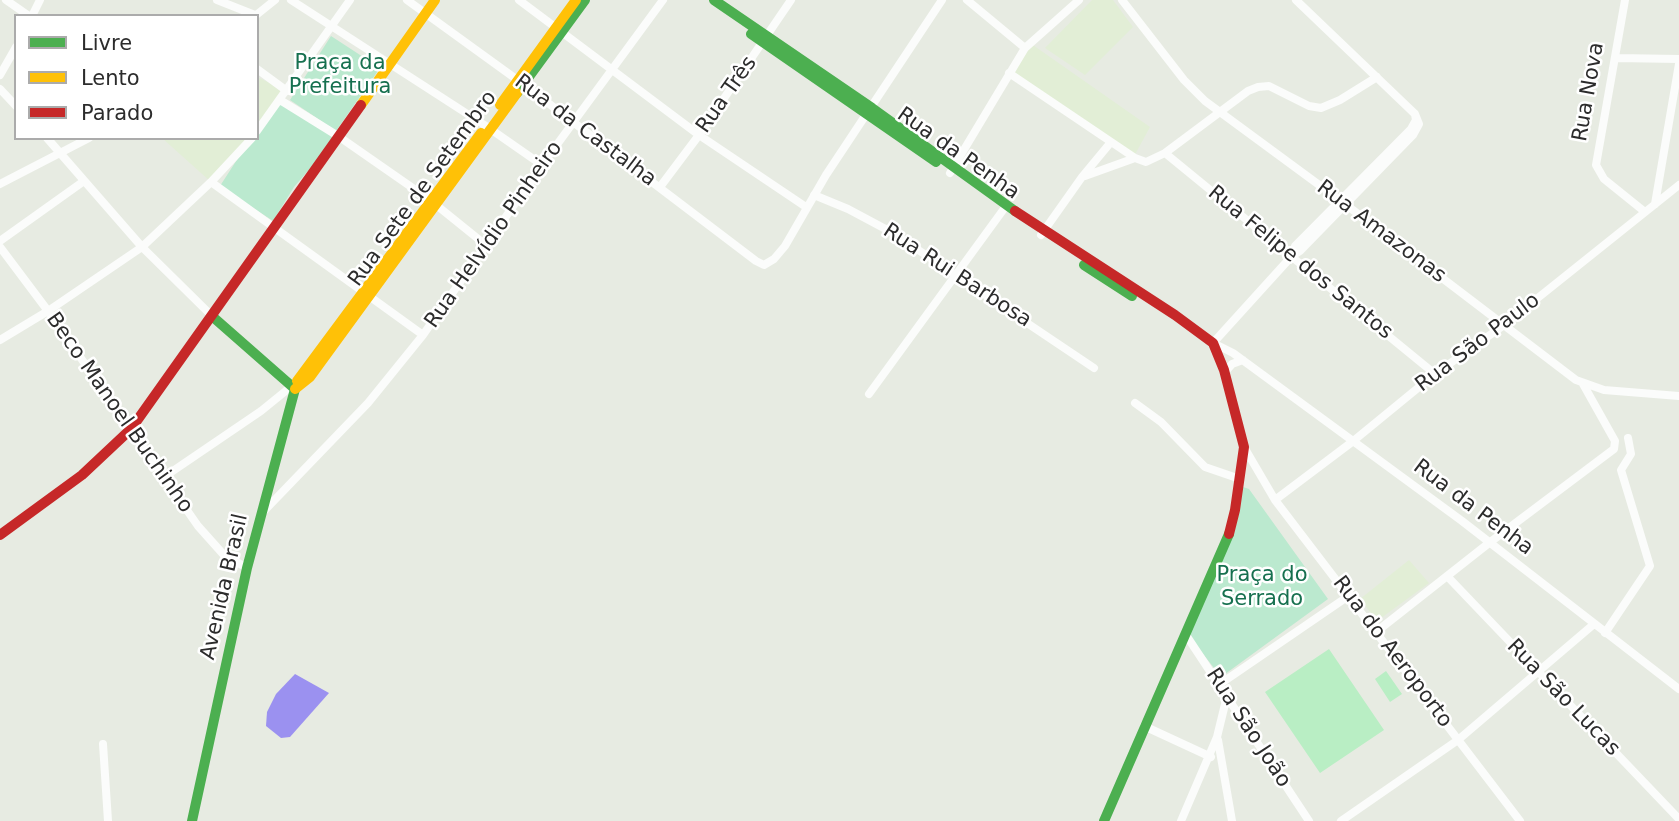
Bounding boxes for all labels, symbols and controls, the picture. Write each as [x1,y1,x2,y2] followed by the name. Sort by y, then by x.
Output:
[14,14,259,140] legend
[81,31,132,55] text: Livre
[1568,40,1610,144] street label: Rua Nova
[289,51,391,101] park label: Praça da Prefeitura
[691,52,763,138] street label: Rua Três
[81,66,140,90] text: Lento
[509,69,661,193] street label: Rua da Castalha
[344,86,502,292] street label: Rua Sete de Setembro
[81,101,153,125] text: Parado
[892,102,1024,206] street label: Rua da Penha
[420,137,568,333] street label: Rua Helvídio Pinheiro
[1311,175,1451,289] street label: Rua Amazonas
[1203,181,1397,345] street label: Rua Felipe dos Santos
[878,219,1036,333] street label: Rua Rui Barbosa
[1411,288,1545,398] street label: Rua São Paulo
[40,308,198,518] street label: Beco Manoel Buchinho
[1408,455,1538,561] street label: Rua da Penha
[196,512,254,662] street label: Avenida Brasil
[1216,563,1308,613] park label: Praça do Serrado
[1327,571,1457,733] street label: Rua do Aeroporto
[1501,634,1625,762] street label: Rua São Lucas
[1200,664,1296,792] street label: Rua São João

